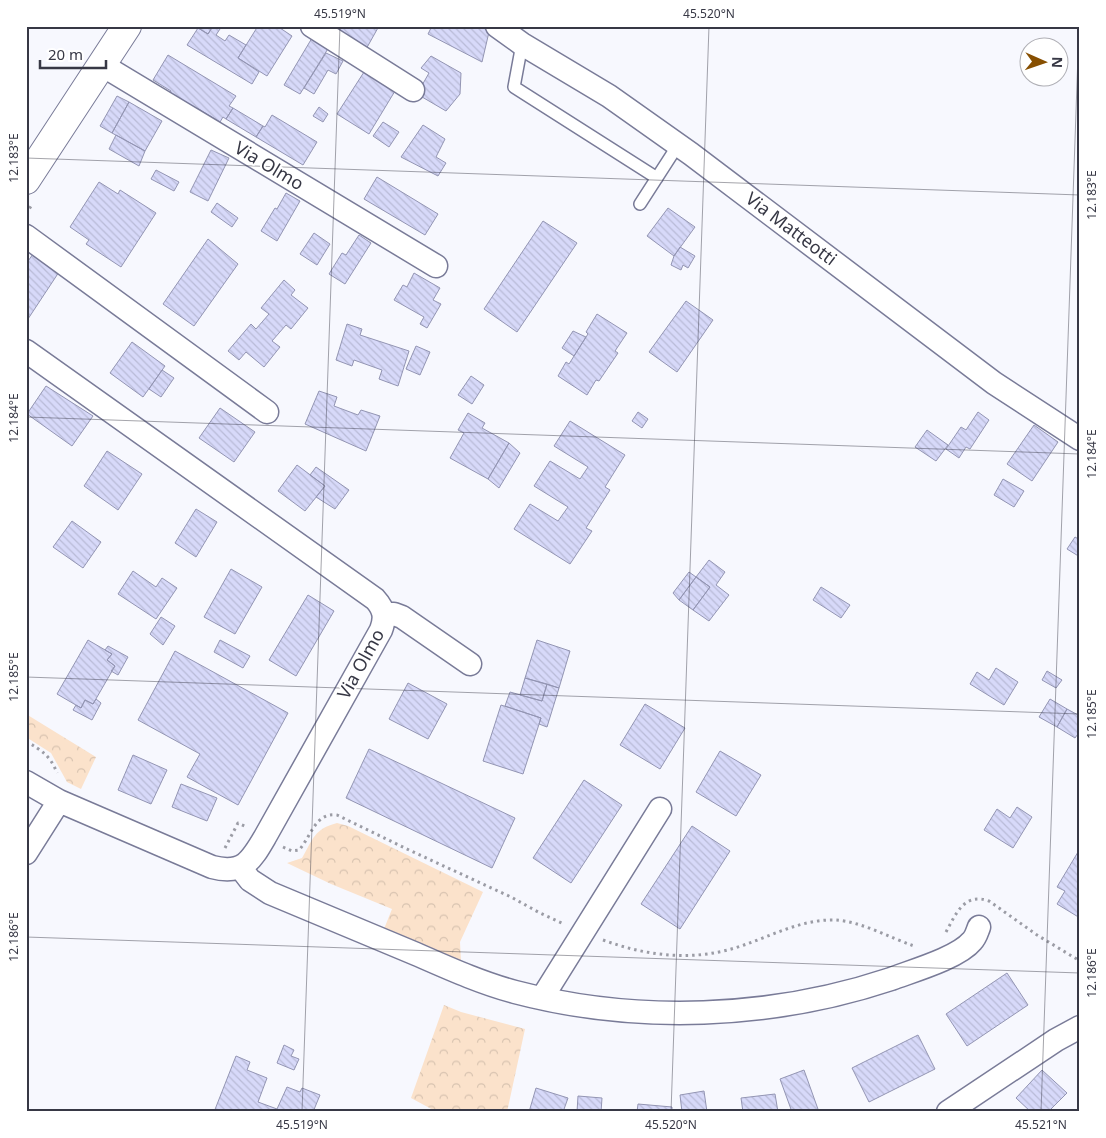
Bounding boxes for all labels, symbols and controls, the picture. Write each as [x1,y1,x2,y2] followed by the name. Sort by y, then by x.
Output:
[314,5,366,22] text: 45.519°N
[683,5,735,22] text: 45.520°N
[40,38,106,70] scale bar
[1018,38,1068,88] north arrow
[48,44,83,64] text: 20 m
[1048,56,1067,68] text: N
[5,133,22,183] text: 12.183°E
[230,135,309,195] street label: Via Olmo
[1083,170,1100,220] text: 12.183°E
[741,186,842,270] street label: Via Matteotti
[5,393,22,443] text: 12.184°E
[1083,429,1100,479] text: 12.184°E
[331,624,389,703] street label: Via Olmo
[5,652,22,702] text: 12.185°E
[1083,689,1100,739] text: 12.185°E
[5,912,22,962] text: 12.186°E
[1083,948,1100,998] text: 12.186°E
[276,1116,328,1133] text: 45.519°N
[645,1116,697,1133] text: 45.520°N
[1015,1116,1067,1133] text: 45.521°N

